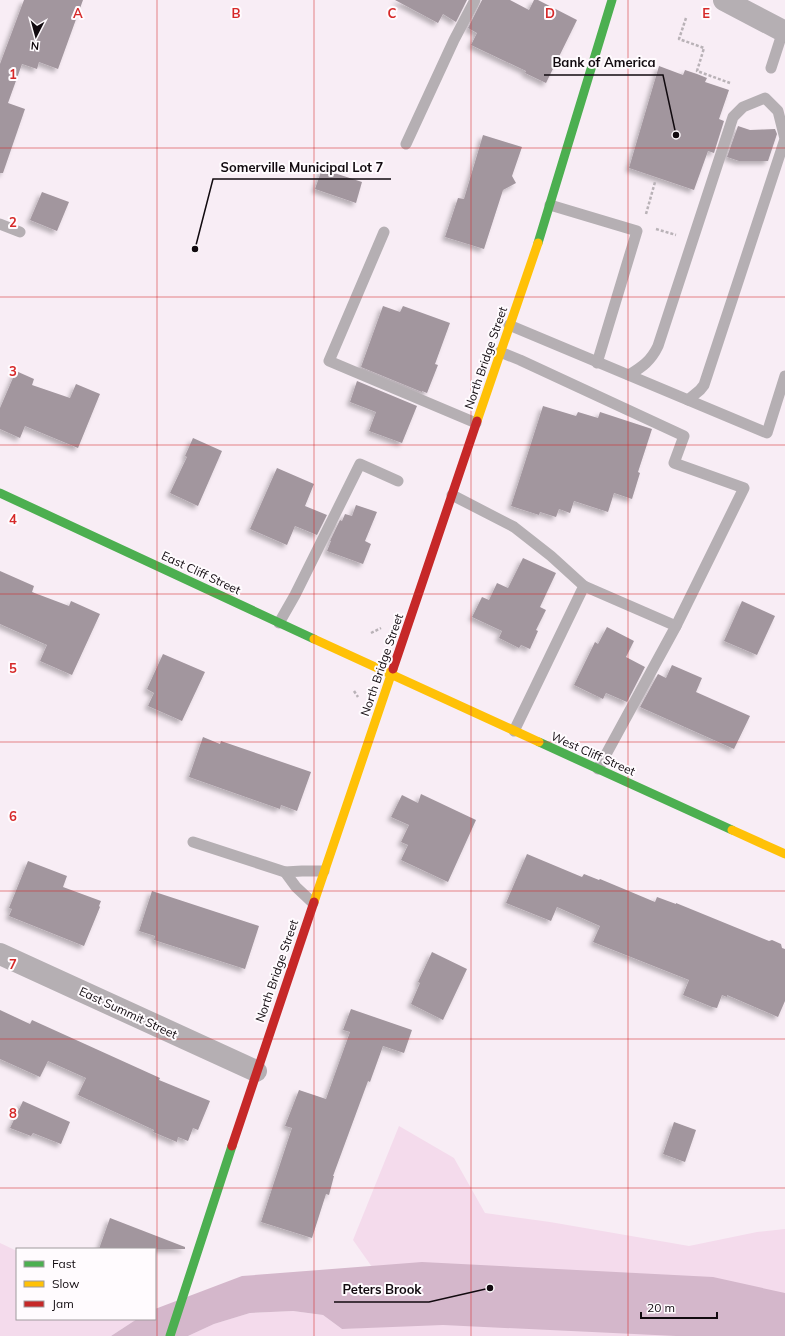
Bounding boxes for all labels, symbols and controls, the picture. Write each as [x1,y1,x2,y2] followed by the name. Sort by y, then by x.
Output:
[73,5,83,21] text: A
[232,5,241,21] text: B
[388,5,397,21] text: C
[545,5,555,21] text: D
[702,5,710,21] text: E
[16,16,56,56] north arrow
[30,39,40,53] text: N
[544,50,663,75] callout: Bank of America
[552,54,656,70] text: Bank of America
[9,66,17,82] text: 1
[213,154,391,179] callout: Somerville Municipal Lot 7
[221,159,384,175] text: Somerville Municipal Lot 7
[9,214,17,230] text: 2
[461,305,510,411] street label: North Bridge Street
[9,363,17,379] text: 3
[9,511,17,527] text: 4
[159,548,243,597] street label: East Cliff Street
[357,612,406,718] street label: North Bridge Street
[9,660,17,676] text: 5
[549,728,638,779] street label: West Cliff Street
[9,808,17,824] text: 6
[252,918,301,1024] street label: North Bridge Street
[9,956,17,972] text: 7
[77,983,180,1042] street label: East Summit Street
[9,1105,17,1121] text: 8
[16,1248,156,1320] legend
[52,1256,76,1271] text: Fast
[52,1276,80,1291] text: Slow
[334,1277,429,1302] callout: Peters Brook
[342,1281,422,1297] text: Peters Brook
[641,1294,717,1320] scale bar
[52,1296,74,1311] text: Jam
[647,1300,675,1315] text: 20 m

